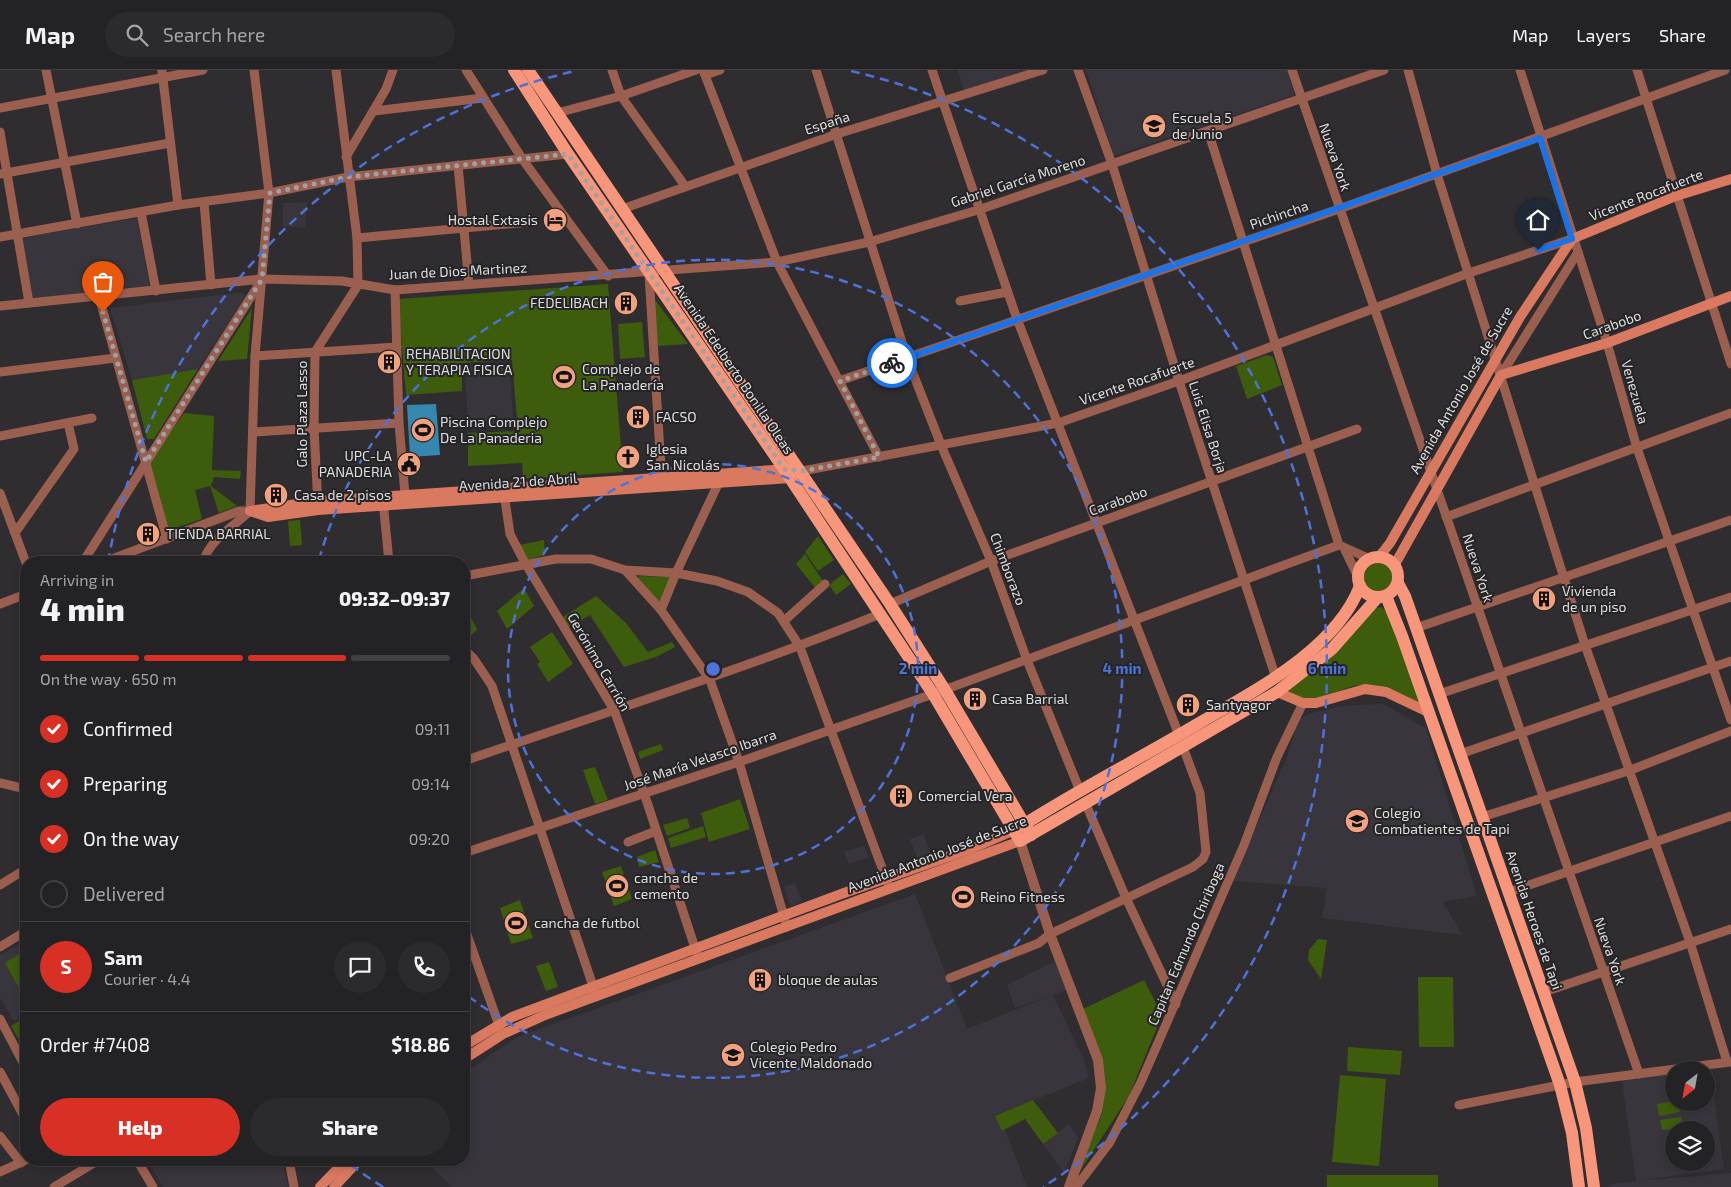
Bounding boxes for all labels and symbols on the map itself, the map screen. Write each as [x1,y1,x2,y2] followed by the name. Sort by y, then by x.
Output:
[802,107,852,138] street label: España
[1172,109,1232,142] place label: Escuela 5 de Junio
[1141,113,1167,139] school or university icon: Escuela 5 de Junio
[1316,121,1355,193] street label: Nueva York
[948,151,1087,210] street label: Gabriel García Moreno
[1586,165,1705,224] street label: Vicente Rocafuerte
[1247,197,1310,232] street label: Pichincha
[1517,199,1559,250] pin
[542,207,568,233] hotel icon: Hostal Extasis
[448,211,538,228] place label: Hostal Extasis
[388,258,528,283] street label: Juan de Dios Martinez
[82,261,124,312] pin
[671,280,798,457] street label: Avenida Edelberto Bonilla Oleas
[613,290,639,316] building icon: FEDELIBACH
[530,294,608,311] place label: FEDELIBACH
[1406,303,1516,477] street label: Avenida Antonio José de Sucre
[1580,306,1643,343] street label: Carabobo
[867,338,917,388] courier
[406,345,513,378] place label: REHABILITACION Y TERAPIA FISICA
[376,349,402,375] building icon: REHABILITACION Y TERAPIA FISICA
[1077,353,1197,408] street label: Vicente Rocafuerte
[1618,358,1653,426] street label: Venezuela
[582,360,664,393] place label: Complejo de La Panadería
[293,361,310,467] street label: Galo Plaza Lasso
[551,364,577,390] sports icon: Complejo de La Panadería
[1186,379,1231,475] street label: Luis Elisa Borja
[625,404,651,430] building icon: FACSO
[656,408,697,425] place label: FACSO
[440,413,548,446] place label: Piscina Complejo De La Panaderia
[410,417,436,443] sports icon: Piscina Complejo De La Panaderia
[646,440,720,473] place label: Iglesia San Nicolás
[615,444,641,470] church icon: Iglesia San Nicolás
[319,447,392,480] place label: UPC-LA PANADERIA
[396,451,422,477] public building icon: UPC-LA PANADERIA
[458,469,579,494] street label: Avenida 21 de Abril
[263,482,289,508] building icon: Casa de 2 pisos
[1086,482,1149,519] street label: Carabobo
[294,486,391,503] place label: Casa de 2 pisos
[135,521,161,547] building icon: TIENDA BARRIAL
[166,525,271,542] place label: TIENDA BARRIAL
[987,530,1030,607] street label: Chimborazo
[1459,532,1498,604] street label: Nueva York
[1562,582,1627,615] place label: Vivienda de un piso
[1531,586,1557,612] building icon: Vivienda de un piso
[564,609,635,714] street label: Gerónimo Carrión
[899,659,937,677] text: 2 min
[1102,659,1142,677] text: 4 min
[1308,659,1346,677] text: 6 min
[704,660,722,678] centre of rings
[962,686,988,712] building icon: Casa Barrial
[992,690,1069,707] place label: Casa Barrial
[1175,692,1201,718] building icon: Santyagor
[1206,696,1272,713] place label: Santyagor
[621,725,778,794] street label: José María Velasco Ibarra
[888,783,914,809] building icon: Comercial Vera
[918,787,1013,804] place label: Comercial Vera
[1374,804,1510,837] place label: Colegio Combatientes de Tapi
[1344,808,1370,834] school or university icon: Colegio Combatientes de Tapi
[845,811,1029,896] street label: Avenida Antonio José de Sucre
[1503,848,1566,992] street label: Avenida Heroes de Tapi
[1144,860,1228,1028] street label: Capitan Edmundo Chiriboga
[634,869,698,902] place label: cancha de cemento
[604,873,630,899] sports icon: cancha de cemento
[950,884,976,910] sports icon: Reino Fitness
[980,888,1065,905] place label: Reino Fitness
[503,910,529,936] sports icon: cancha de futbol
[534,914,640,931] place label: cancha de futbol
[1591,915,1630,987] street label: Nueva York
[747,967,773,993] building icon: bloque de aulas
[778,971,878,988] place label: bloque de aulas
[750,1038,872,1071] place label: Colegio Pedro Vicente Maldonado
[720,1042,746,1068] school or university icon: Colegio Pedro Vicente Maldonado
[1665,1061,1715,1111] north arrow

